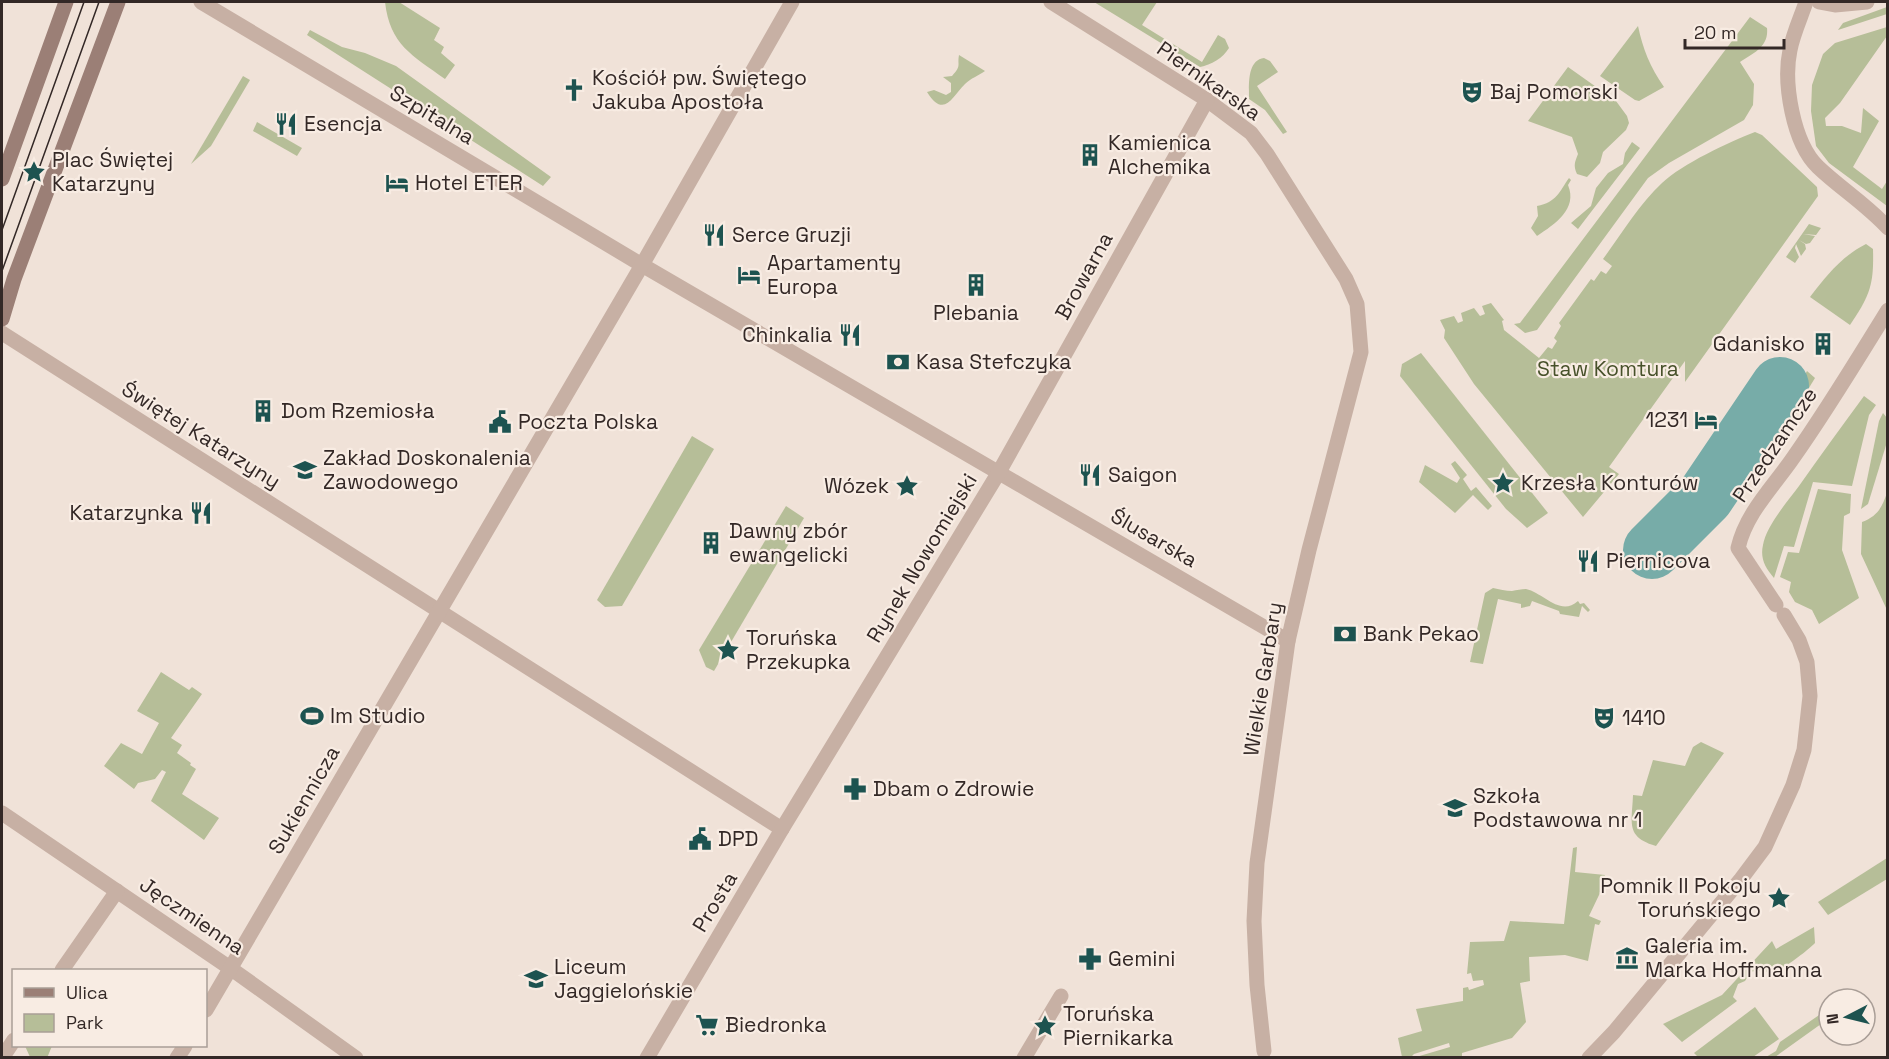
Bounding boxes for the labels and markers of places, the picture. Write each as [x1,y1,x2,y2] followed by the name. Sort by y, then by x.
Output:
[592,64,807,115] place label: Kościół pw. Świętego Jakuba Apostoła
[561,77,587,103] church icon: Kościół pw. Świętego Jakuba Apostoła
[1490,78,1618,105] place label: Baj Pomorski
[1459,79,1485,105] theatre icon: Baj Pomorski
[304,110,382,137] place label: Esencja
[273,111,299,137] restaurant icon: Esencja
[1108,129,1211,180] place label: Kamienica Alchemika
[1077,142,1103,168] building icon: Kamienica Alchemika
[52,146,173,197] place label: Plac Świętej Katarzyny
[21,159,47,185] place icon: Plac Świętej Katarzyny
[415,169,523,196] place label: Hotel ETER
[384,170,410,196] hotel icon: Hotel ETER
[732,221,851,248] place label: Serce Gruzji
[701,222,727,248] restaurant icon: Serce Gruzji
[767,249,901,300] place label: Apartamenty Europa
[736,262,762,288] hotel icon: Apartamenty Europa
[963,272,989,298] building icon: Plebania
[933,299,1019,326] place label: Plebania
[742,321,832,348] place label: Chinkalia
[837,322,863,348] restaurant icon: Chinkalia
[1713,330,1805,357] place label: Gdanisko
[1810,331,1836,357] building icon: Gdanisko
[916,348,1071,375] place label: Kasa Stefczyka
[885,349,911,375] bank icon: Kasa Stefczyka
[281,397,435,424] place label: Dom Rzemiosła
[250,398,276,424] building icon: Dom Rzemiosła
[1645,406,1688,433] place label: 1231
[1693,407,1719,433] hotel icon: 1231
[518,408,658,435] place label: Poczta Polska
[487,409,513,435] public building icon: Poczta Polska
[323,444,531,495] place label: Zakład Doskonalenia Zawodowego
[292,457,318,483] school or university icon: Zakład Doskonalenia Zawodowego
[1108,461,1177,488] place label: Saigon
[1077,462,1103,488] restaurant icon: Saigon
[1521,469,1699,496] place label: Krzesła Konturów
[1490,470,1516,496] place icon: Krzesła Konturów
[824,472,889,499] place label: Wózek
[894,473,920,499] place icon: Wózek
[69,499,183,526] place label: Katarzynka
[188,500,214,526] restaurant icon: Katarzynka
[729,517,848,568] place label: Dawny zbór ewangelicki
[698,530,724,556] building icon: Dawny zbór ewangelicki
[1606,547,1710,574] place label: Piernicova
[1575,548,1601,574] restaurant icon: Piernicova
[1363,620,1479,647] place label: Bank Pekao
[1332,621,1358,647] bank icon: Bank Pekao
[746,624,850,675] place label: Toruńska Przekupka
[715,637,741,663] place icon: Toruńska Przekupka
[330,702,426,729] place label: Im Studio
[299,703,325,729] sports icon: Im Studio
[1622,704,1666,731] place label: 1410
[1591,705,1617,731] theatre icon: 1410
[873,775,1034,802] place label: Dbam o Zdrowie
[842,776,868,802] pharmacy icon: Dbam o Zdrowie
[1473,782,1643,833] place label: Szkoła Podstawowa nr 1
[1442,795,1468,821] school or university icon: Szkoła Podstawowa nr 1
[718,825,758,852] place label: DPD
[687,826,713,852] public building icon: DPD
[1600,872,1761,923] place label: Pomnik II Pokoju Toruńskiego
[1766,885,1792,911] place icon: Pomnik II Pokoju Toruńskiego
[1645,932,1822,983] place label: Galeria im. Marka Hoffmanna
[1108,945,1176,972] place label: Gemini
[1614,945,1640,971] museum icon: Galeria im. Marka Hoffmanna
[1077,946,1103,972] pharmacy icon: Gemini
[554,953,693,1004] place label: Liceum Jaggielońskie
[523,966,549,992] school or university icon: Liceum Jaggielońskie
[1063,1000,1173,1051] place label: Toruńska Piernikarka
[725,1011,827,1038] place label: Biedronka
[694,1012,720,1038] supermarket icon: Biedronka
[1032,1013,1058,1039] place icon: Toruńska Piernikarka

